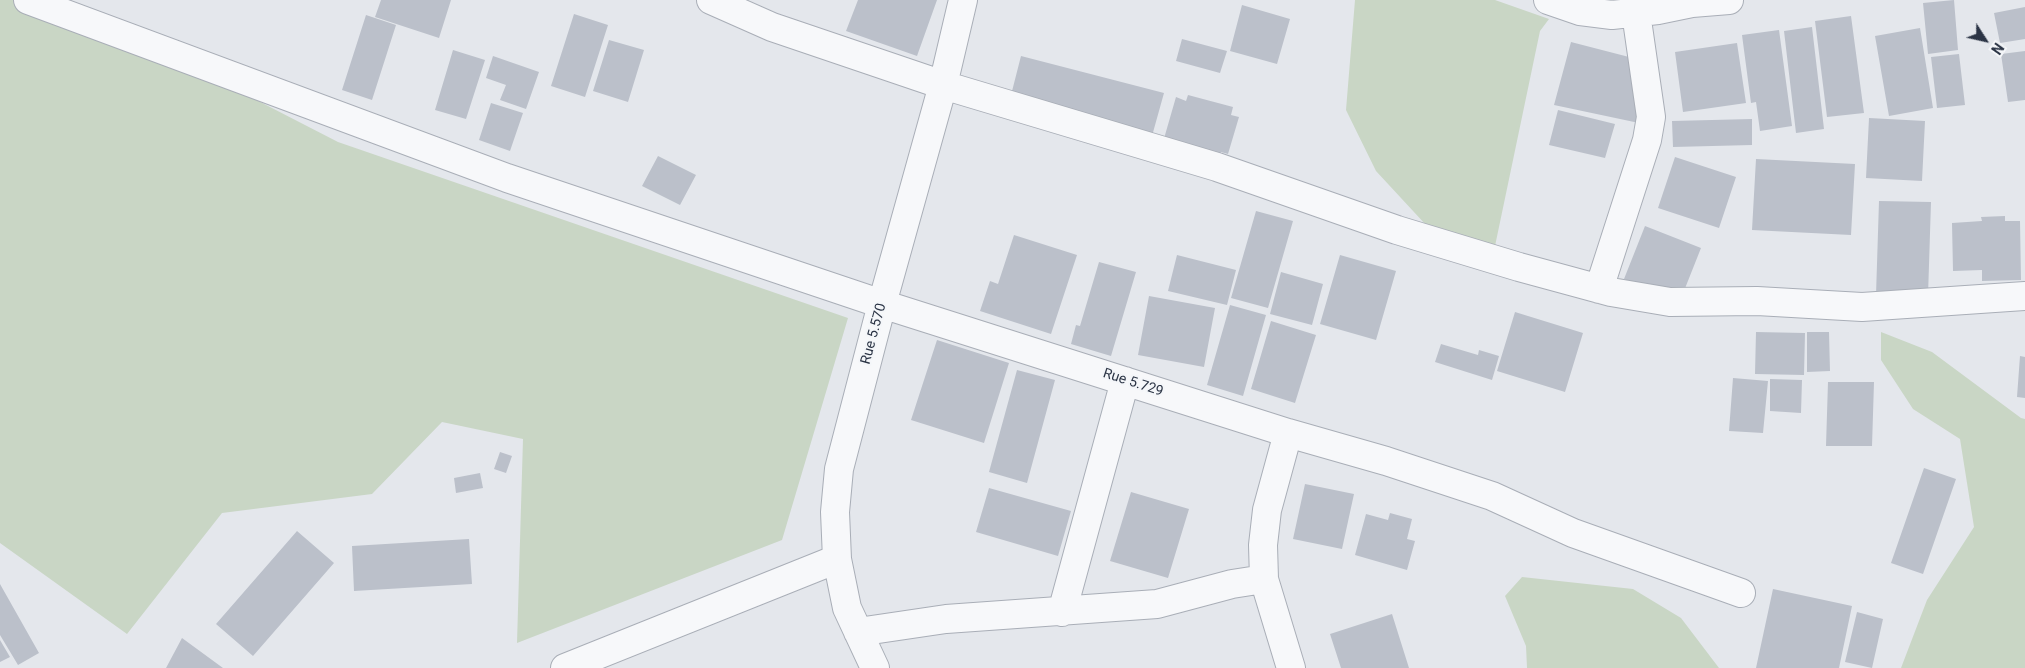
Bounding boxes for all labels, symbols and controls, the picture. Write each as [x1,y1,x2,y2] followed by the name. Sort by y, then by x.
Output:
[1960,15,2010,65] north arrow
[1988,40,2007,57] text: N
[858,302,890,366] street label: Rue 5.570
[1101,365,1165,401] street label: Rue 5.729

